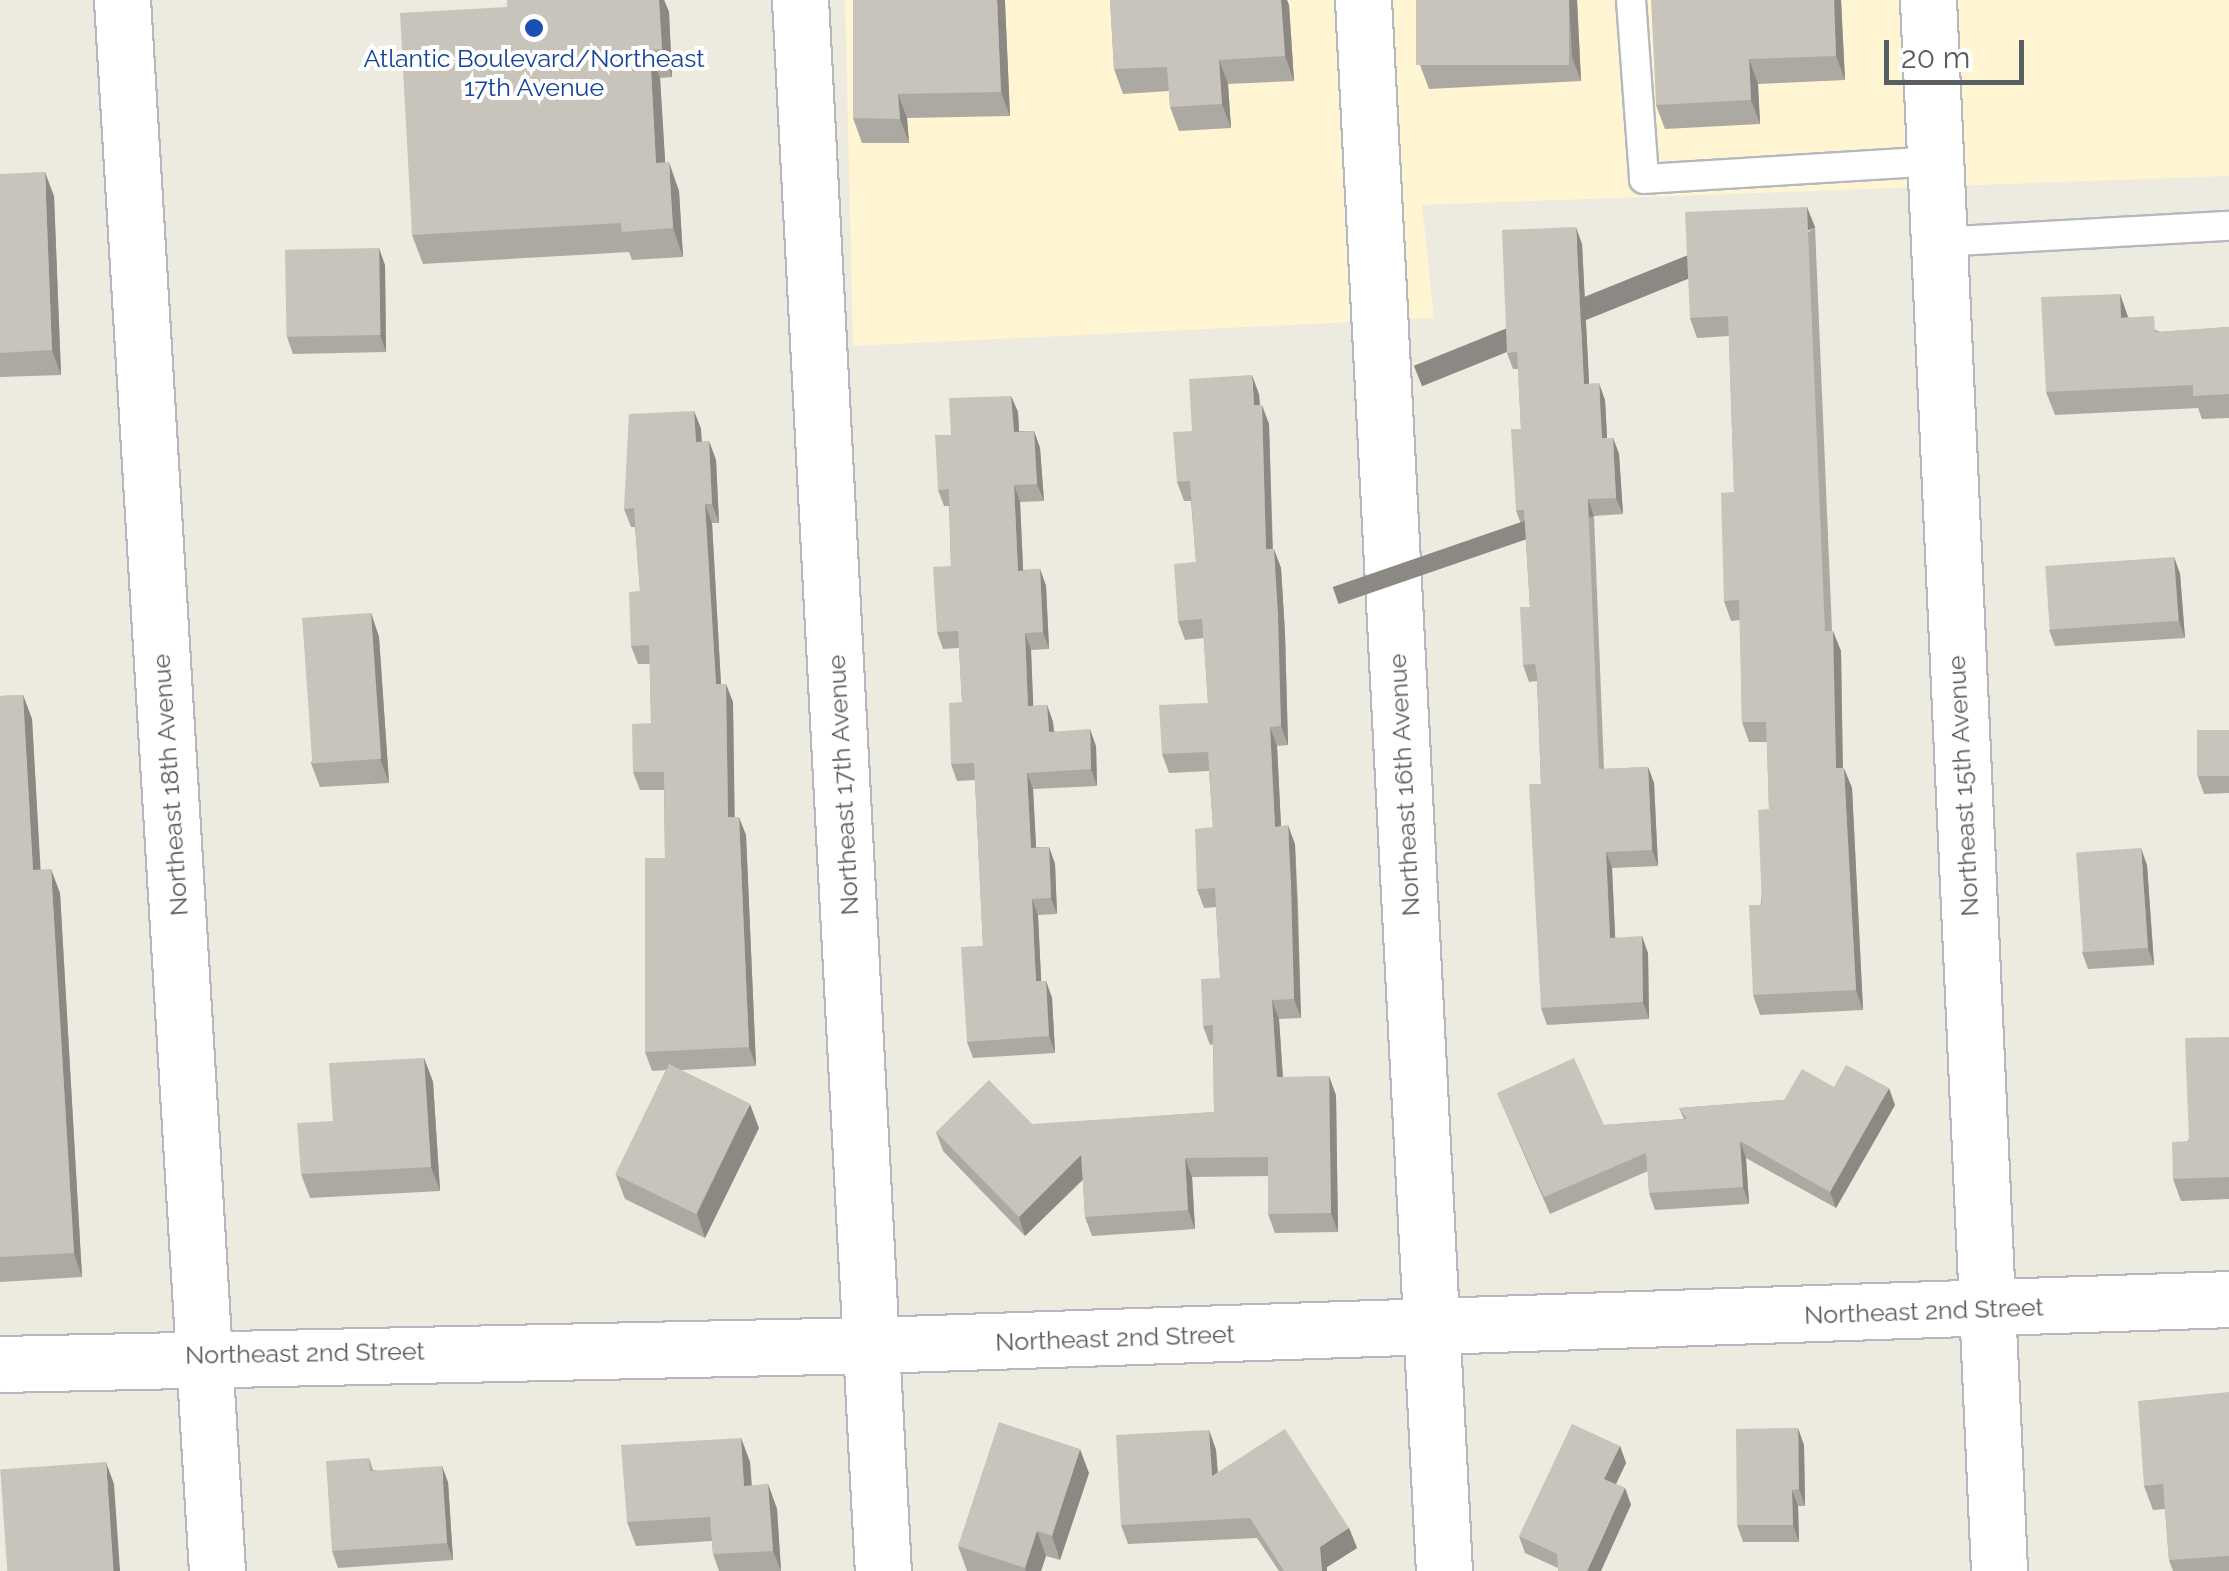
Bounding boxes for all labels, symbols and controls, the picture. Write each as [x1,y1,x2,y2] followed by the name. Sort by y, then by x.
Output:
[523,17,545,39] marker: Atlantic Boulevard/Northeast 17th Avenue
[1889,20,2029,82] scale bar
[1901,40,1970,75] text: 20 m
[363,44,705,103] place label: Atlantic Boulevard/Northeast 17th Avenue
[146,653,194,917] street label: Northeast 18th Avenue
[821,653,865,917] street label: Northeast 17th Avenue
[1382,653,1426,917] street label: Northeast 16th Avenue
[1941,654,1985,918] street label: Northeast 15th Avenue
[1804,1292,2044,1330] street label: Northeast 2nd Street
[995,1319,1235,1357] street label: Northeast 2nd Street
[185,1336,425,1370] street label: Northeast 2nd Street

